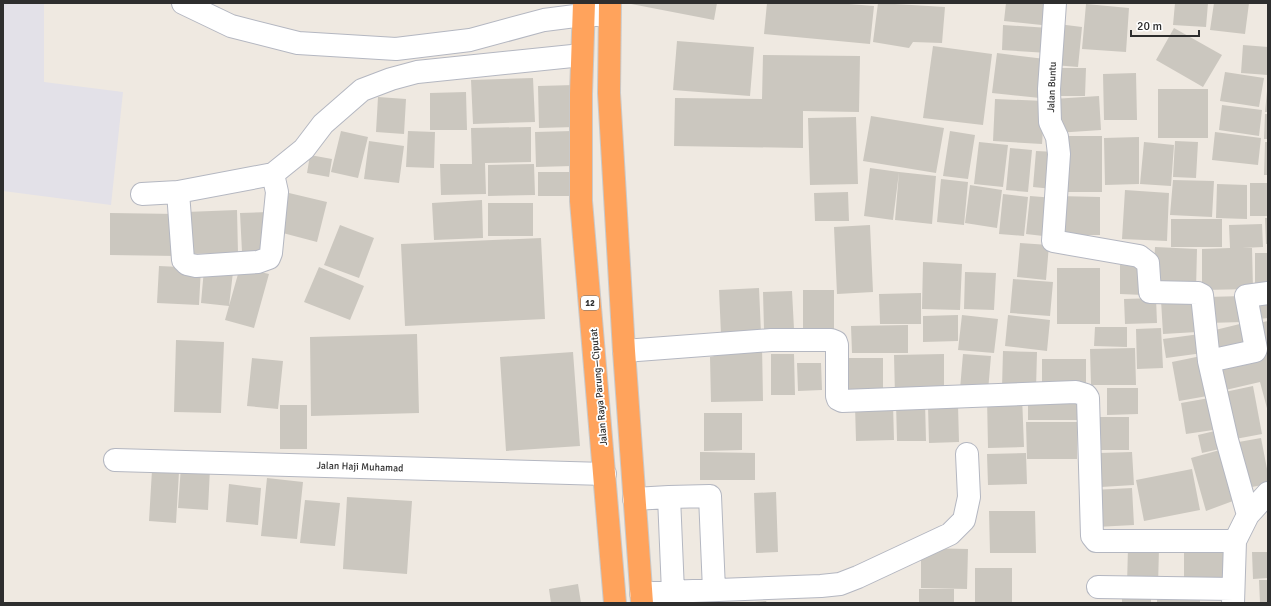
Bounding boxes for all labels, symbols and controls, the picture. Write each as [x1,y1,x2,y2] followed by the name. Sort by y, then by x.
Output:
[1131,12,1199,38] scale bar
[1137,19,1162,34] text: 20 m
[1045,61,1059,113] street label: Jalan Buntu
[581,296,599,310] road number: 12
[588,327,610,446] street label: Jalan Raya Parung—Ciputat
[316,459,404,475] street label: Jalan Haji Muhamad

